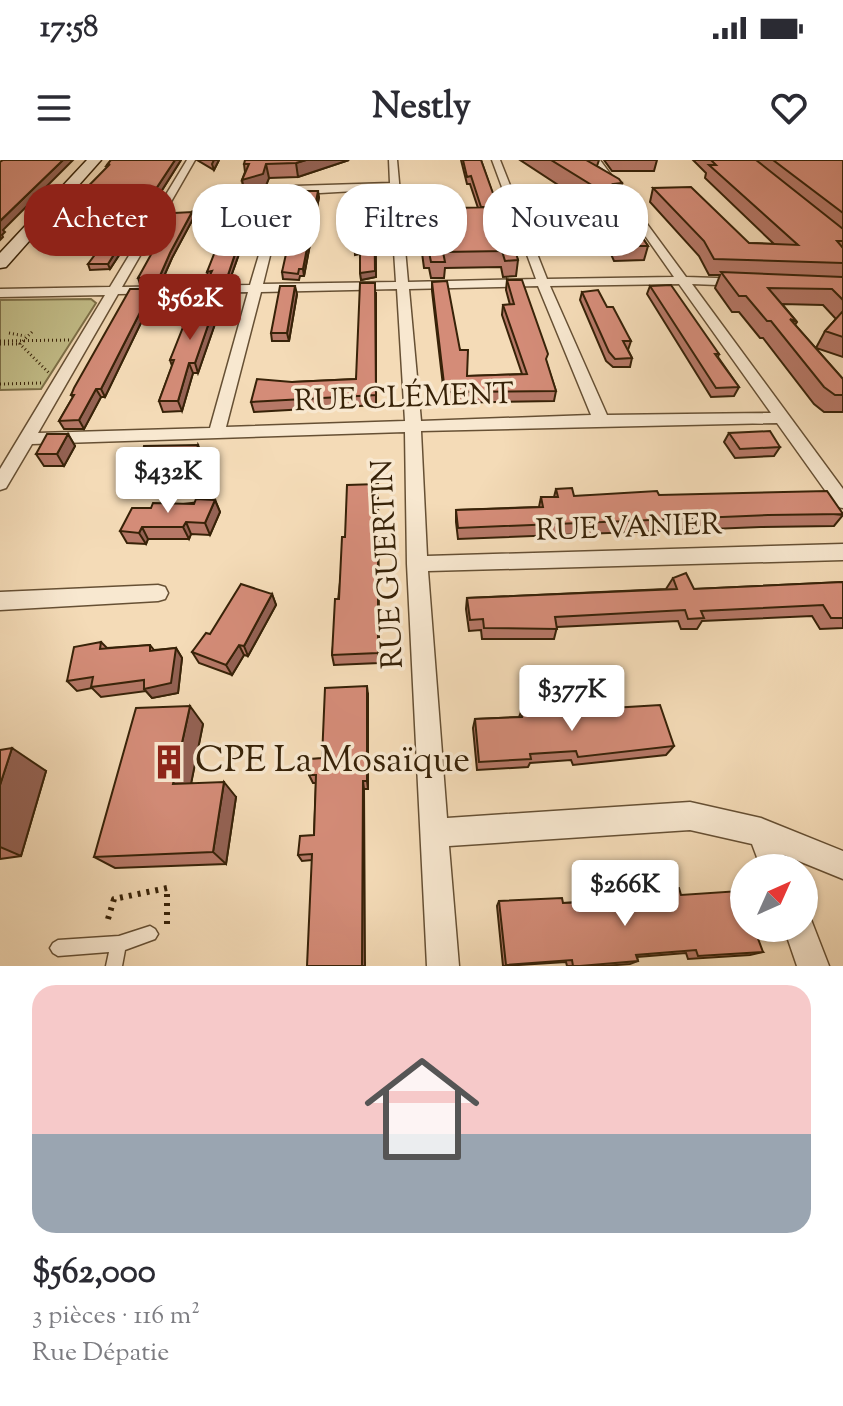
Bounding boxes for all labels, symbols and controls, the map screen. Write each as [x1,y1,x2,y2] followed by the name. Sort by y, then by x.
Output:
[40,7,98,50] text: 17:58
[372,82,471,134] text: Nestly
[32,86,76,130] icon: menu
[767,86,811,130] icon: heart
[24,184,176,256] chip: Acheter
[192,184,320,256] chip: Louer
[336,184,467,256] chip: Filtres
[483,184,648,256] chip: Nouveau
[134,274,246,342] pin: $562K
[157,281,223,318] text: $562K
[293,374,515,424] street label: RUE CLÉMENT
[112,447,224,515] pin: $432K
[134,454,202,491] text: $432K
[362,458,416,670] street label: RUE GUERTIN
[535,504,723,554] street label: RUE VANIER
[516,665,628,733] pin: $377K
[537,672,607,709] text: $377K
[195,736,470,788] place label: CPE La Mosaïque
[150,743,188,781] building icon: CPE La Mosaïque
[730,854,818,942] north arrow
[730,854,818,942] map controls
[569,860,681,928] pin: $266K
[590,867,660,904] text: $266K
[350,1037,494,1181] icon: home
[32,1249,156,1298] text: $562,000
[32,1298,200,1335] text: 3 pièces · 116 m²
[32,1335,169,1372] text: Rue Dépatie

